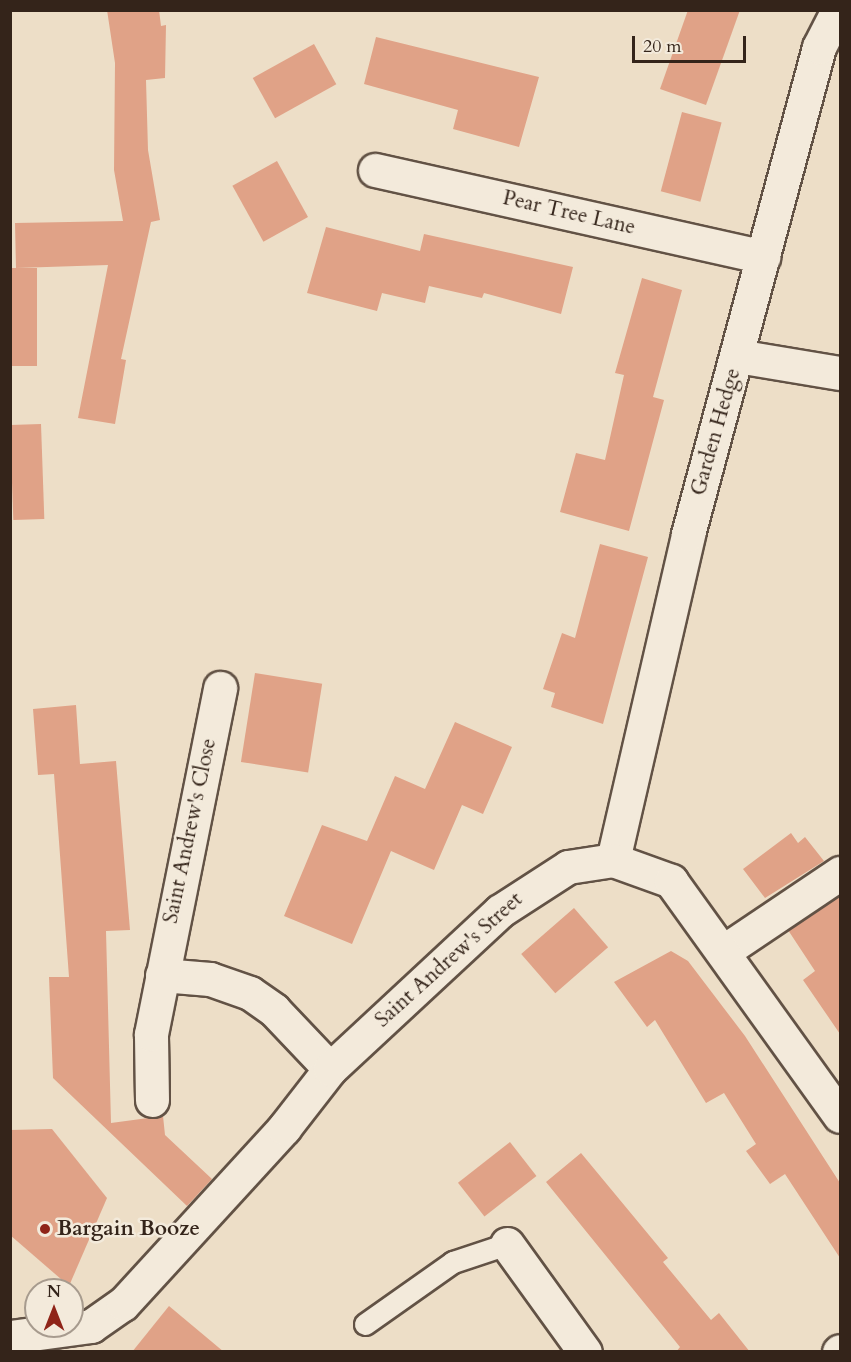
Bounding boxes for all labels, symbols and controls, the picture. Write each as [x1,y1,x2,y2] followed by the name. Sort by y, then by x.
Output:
[635,24,749,62] scale bar
[643,34,682,59] text: 20 m
[500,185,638,241] street label: Pear Tree Lane
[686,365,746,499] street label: Garden Hedge
[158,736,222,926] street label: Saint Andrew's Close
[370,887,528,1033] street label: Saint Andrew's Street
[57,1216,200,1242] place label: Bargain Booze
[38,1222,52,1236] marker: Bargain Booze
[24,1278,84,1338] north arrow
[47,1281,61,1303] text: N

